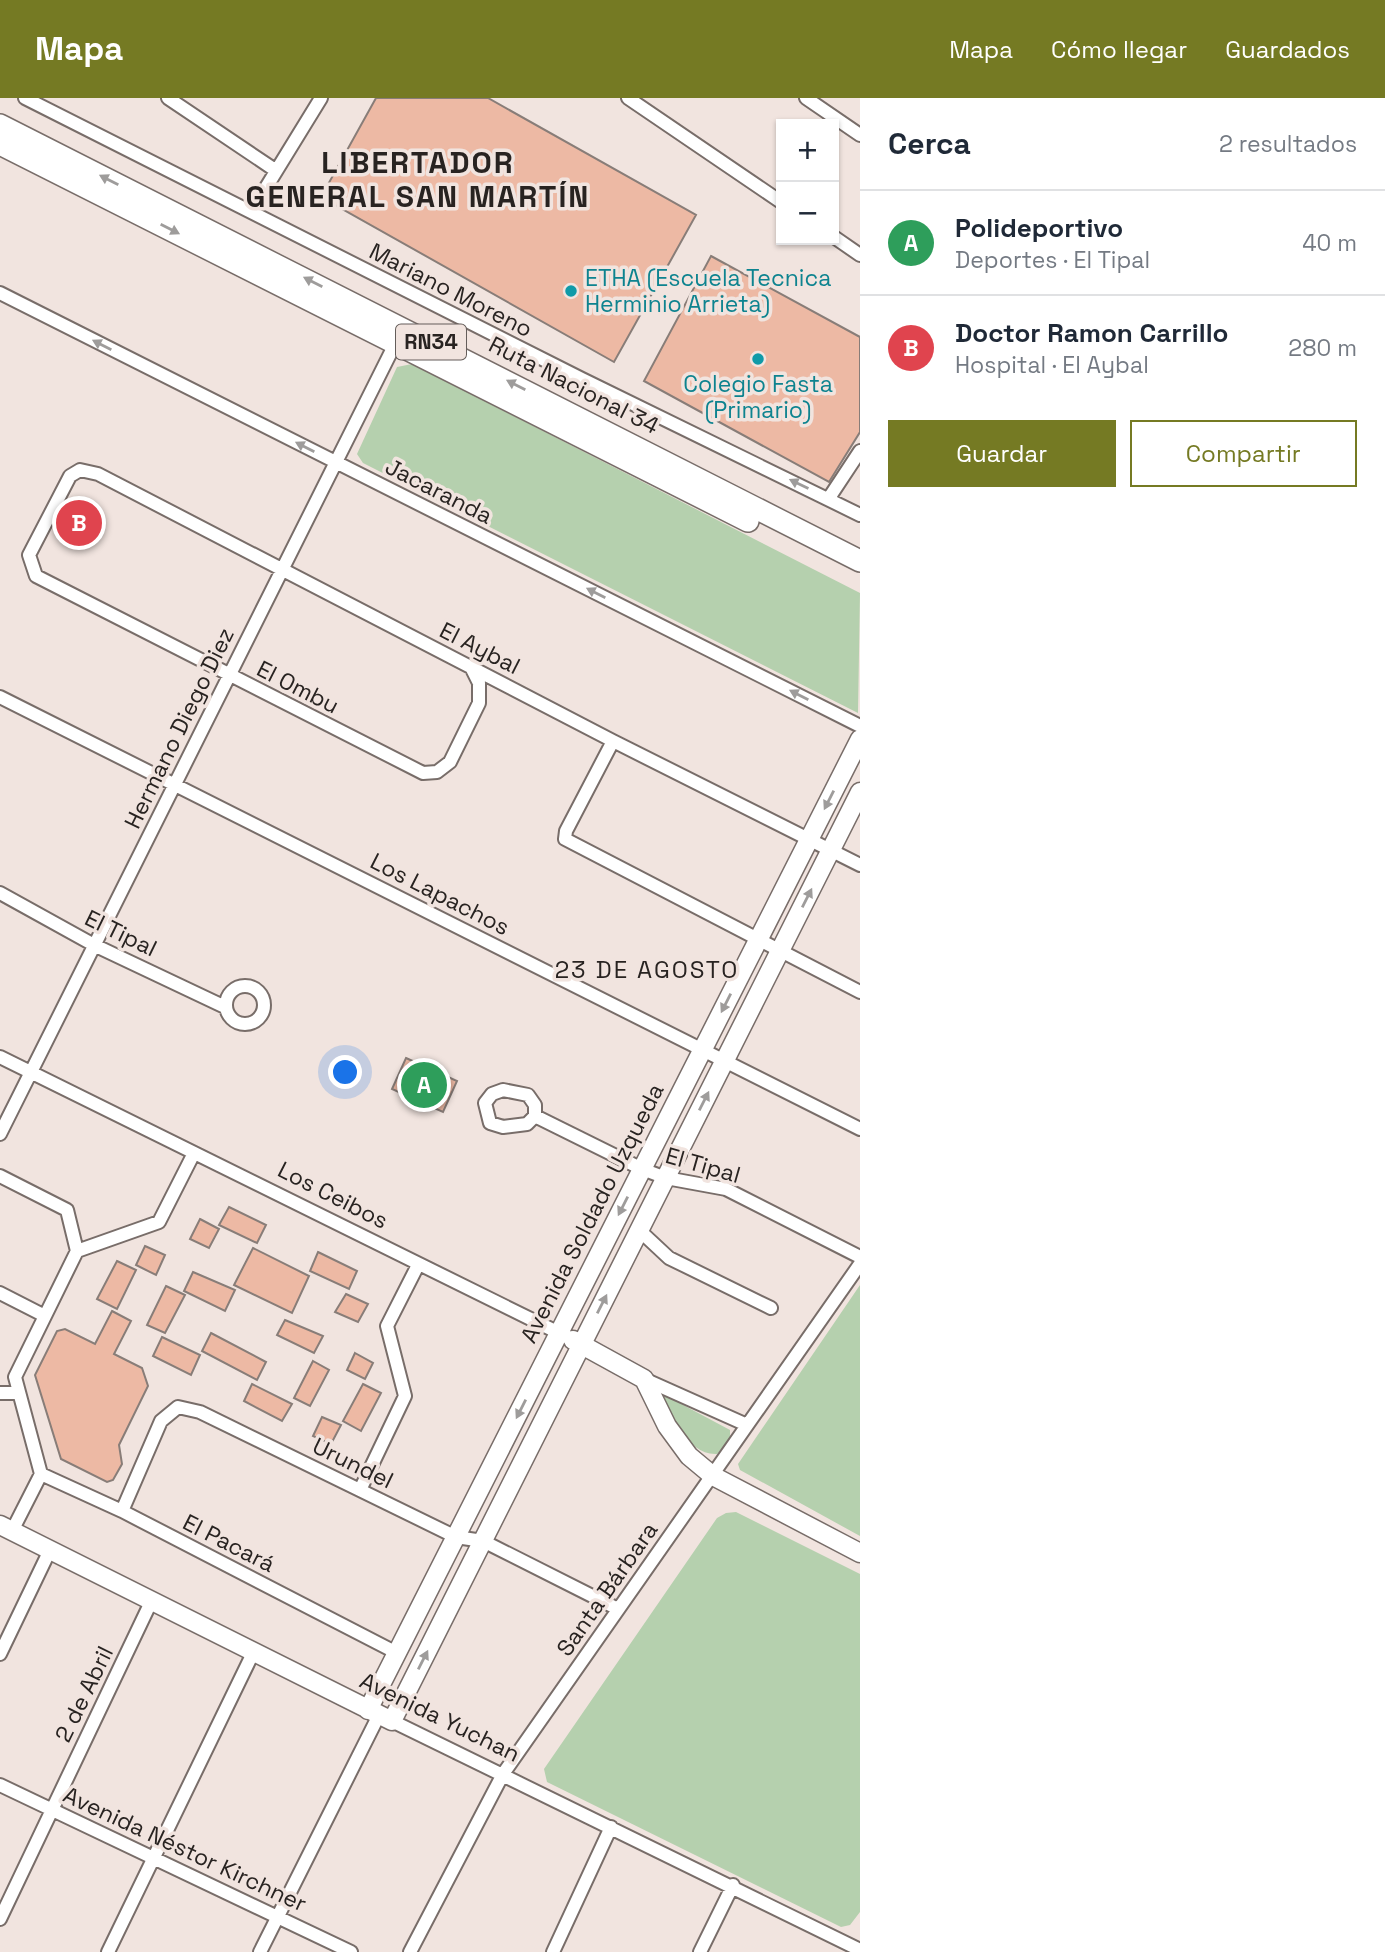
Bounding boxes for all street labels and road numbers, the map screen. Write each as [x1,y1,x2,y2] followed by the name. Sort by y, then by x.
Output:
[364,236,538,344] street label: Mariano Moreno
[396,324,466,360] road number: RN34
[484,329,664,441] street label: Ruta Nacional 34
[380,451,498,531] street label: Jacaranda
[435,615,525,681] street label: El Aybal
[117,623,241,833] street label: Hermano Diego Diez
[252,654,344,720] street label: El Ombu
[365,846,515,942] street label: Los Lapachos
[80,903,162,963] street label: El Tipal
[513,1078,671,1348] street label: Avenida Soldado Uzqueda
[662,1140,744,1190] street label: El Tipal
[273,1154,393,1236] street label: Los Ceibos
[308,1431,398,1495] street label: Urundel
[178,1507,280,1579] street label: El Pacará
[550,1516,664,1662] street label: Santa Bárbara
[48,1641,120,1747] street label: 2 de Abril
[355,1665,525,1769] street label: Avenida Yuchan
[58,1779,312,1919] street label: Avenida Néstor Kirchner

